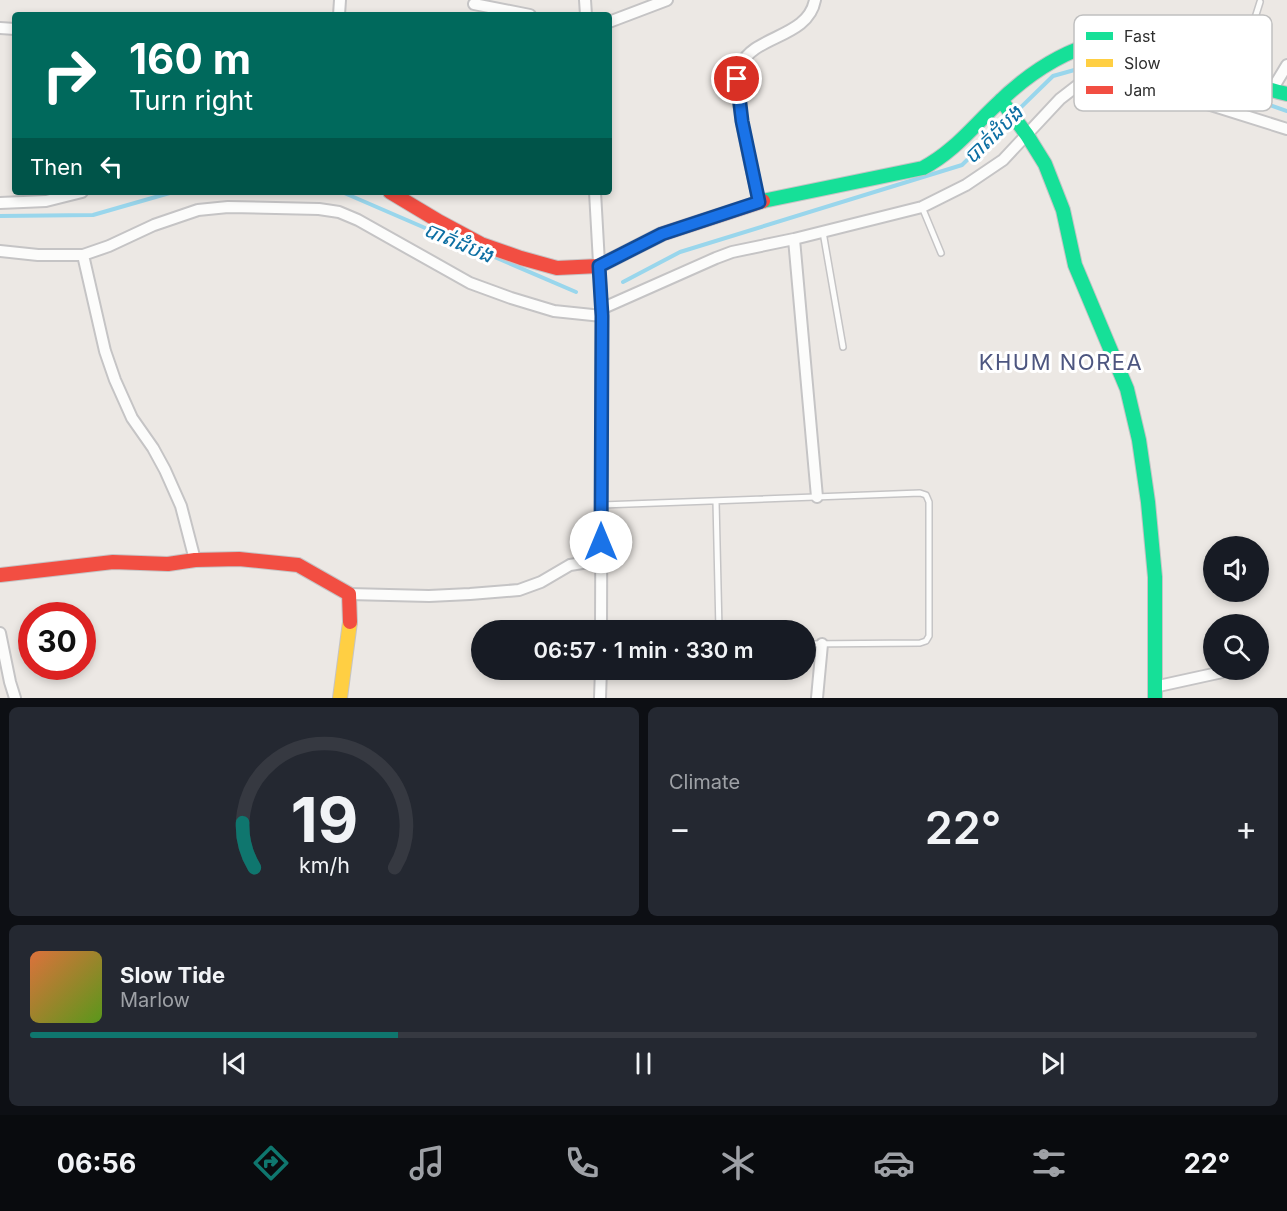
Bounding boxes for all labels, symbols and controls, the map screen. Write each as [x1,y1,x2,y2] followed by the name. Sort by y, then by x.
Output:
[1074,15,1272,111] legend
[1124,26,1156,46] text: Fast
[129,33,251,84] text: 160 m
[30,36,108,114] icon: right
[711,53,762,104] pin
[1124,53,1161,73] text: Slow
[720,62,753,95] icon: arrive
[1124,80,1156,100] text: Jam
[129,84,253,117] text: Turn right
[958,99,1028,168] water label: បាត់ដំបង
[95,150,128,183] icon: left
[30,154,83,180] text: Then
[421,216,498,268] water label: បាត់ដំបង
[979,349,1143,375] district label: KHUM NOREA
[569,510,633,574] position arrow
[1203,536,1269,680] map controls
[1203,536,1269,602] button: sound
[18,602,96,680] speed limit sign: 30
[1203,614,1269,680] button: search
[533,637,754,663] text: 06:57 · 1 min · 330 m
[669,770,740,794] text: Climate
[290,782,358,857] text: 19
[925,800,1001,855] text: 22°
[669,808,691,848] text: −
[1235,808,1257,848] text: +
[299,853,349,879] text: km/h
[120,962,225,988] text: Slow Tide
[120,988,190,1012] text: Marlow
[218,1047,251,1080] icon: previous
[627,1047,660,1080] icon: pause
[1036,1047,1069,1080] icon: next
[250,1142,292,1184] icon: directions
[406,1142,448,1184] icon: music
[561,1142,603,1184] icon: phone
[717,1142,759,1184] icon: climate
[873,1142,915,1184] icon: car
[1028,1142,1070,1184] icon: filters
[57,1147,136,1180] text: 06:56
[1184,1147,1230,1180] text: 22°

